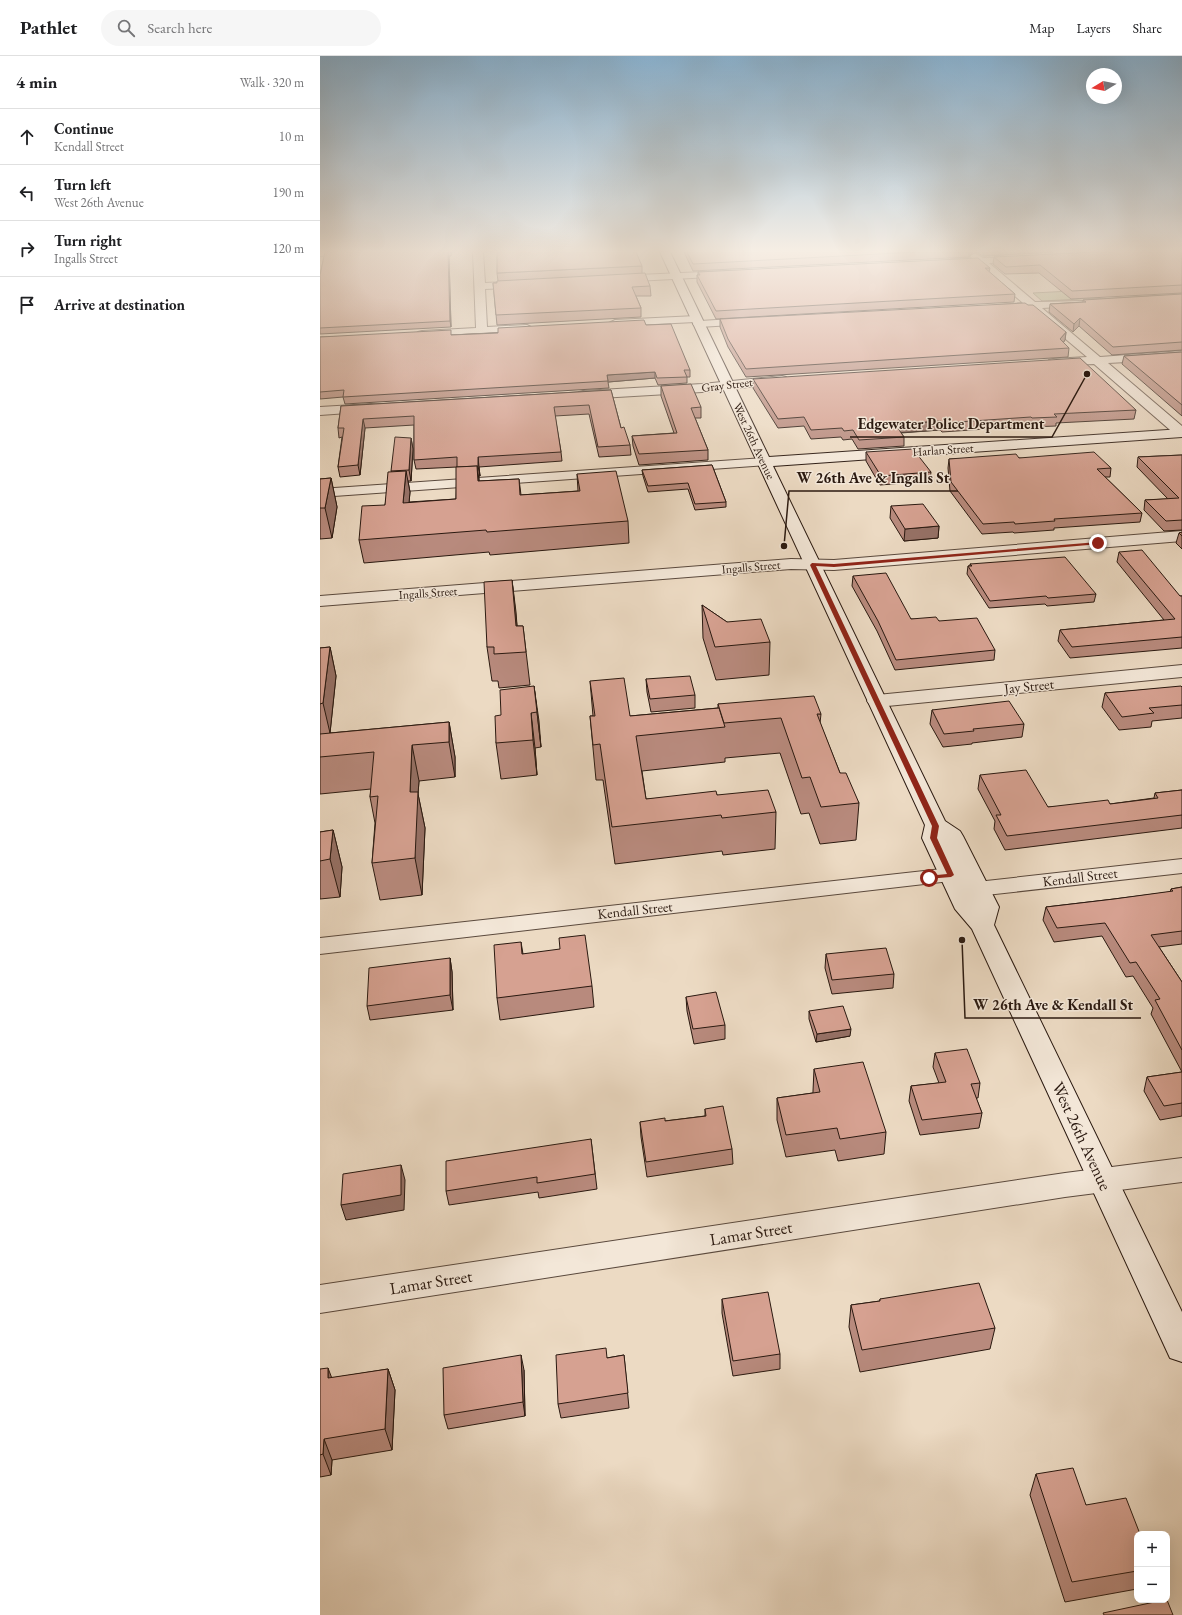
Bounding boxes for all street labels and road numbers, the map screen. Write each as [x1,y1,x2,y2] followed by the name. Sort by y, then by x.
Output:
[700,374,754,396] street label: Gray Street
[729,400,779,482] street label: West 26th Avenue
[912,440,974,460] street label: Harlan Street
[721,556,781,578] street label: Ingalls Street
[398,583,458,603] street label: Ingalls Street
[1002,674,1055,698] street label: Jay Street
[1042,863,1119,891] street label: Kendall Street
[597,897,674,923] street label: Kendall Street
[1047,1078,1117,1194] street label: West 26th Avenue
[708,1216,794,1250] street label: Lamar Street
[388,1265,474,1299] street label: Lamar Street

